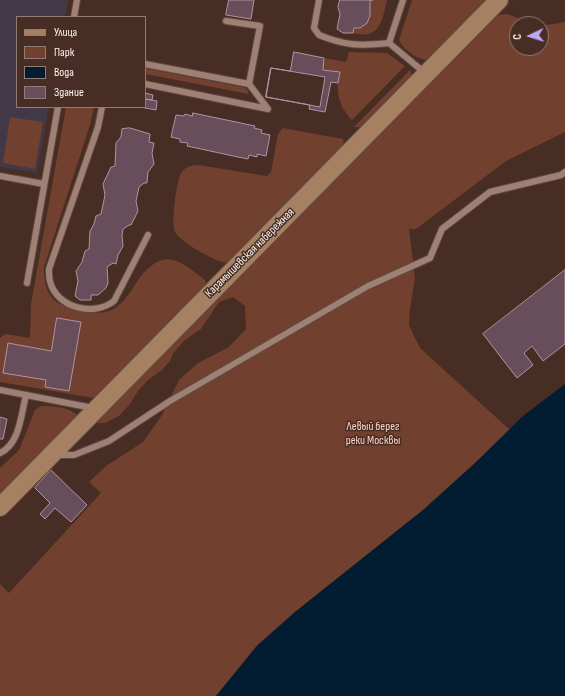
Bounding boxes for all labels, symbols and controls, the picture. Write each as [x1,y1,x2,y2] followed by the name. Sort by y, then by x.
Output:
[16,16,146,108] legend
[509,16,549,56] north arrow
[54,25,77,40] text: Улица
[511,34,524,40] text: С
[54,45,74,60] text: Парк
[54,65,74,80] text: Вода
[54,85,84,100] text: Здание
[202,205,298,301] street label: Карамышевская набережная
[346,420,400,448] park label: Левый берег реки Москвы

